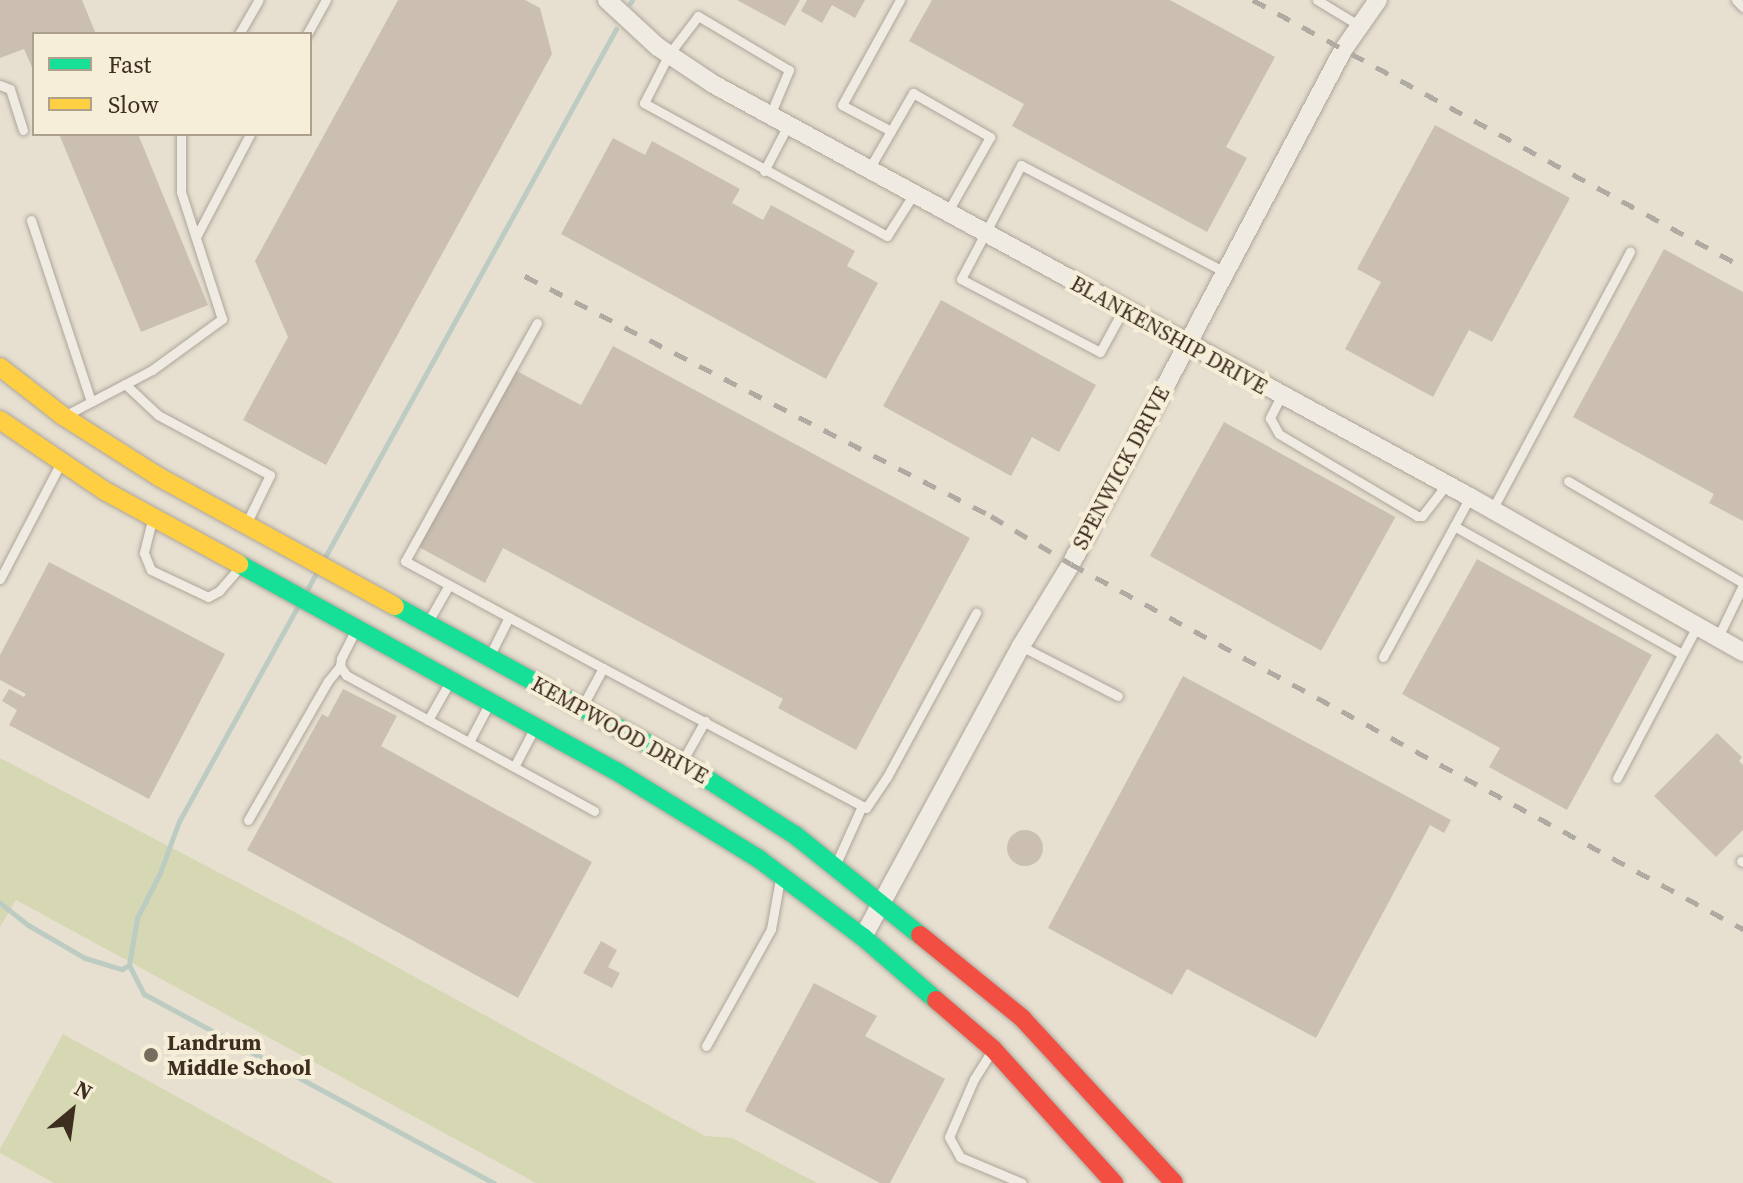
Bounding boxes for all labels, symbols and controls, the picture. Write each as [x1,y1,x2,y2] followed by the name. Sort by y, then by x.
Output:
[32,32,312,136] legend
[108,48,151,81] text: Fast
[108,88,159,121] text: Slow
[1066,270,1272,400] street label: BLANKENSHIP DRIVE
[1067,382,1175,554] street label: SPENWICK DRIVE
[527,670,713,790] street label: KEMPWOOD DRIVE
[167,1029,311,1080] place label: Landrum Middle School
[142,1046,160,1064] marker: Landrum Middle School
[32,1071,112,1151] north arrow
[69,1073,98,1107] text: N

